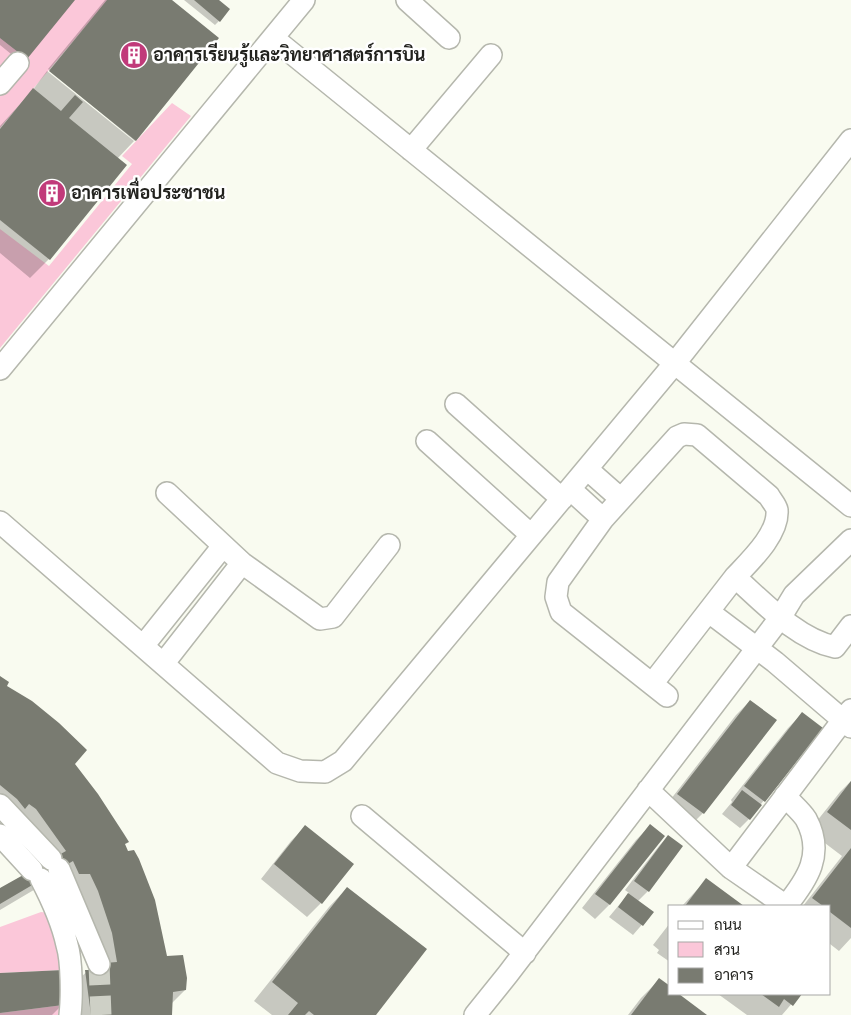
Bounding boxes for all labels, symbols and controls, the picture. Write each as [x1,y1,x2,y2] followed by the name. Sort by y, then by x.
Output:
[119,40,149,70] building icon: อาคารเรียนรู้และวิทยาศาสตร์การบิน
[153,42,426,68] place label: อาคารเรียนรู้และวิทยาศาสตร์การบิน
[71,177,226,204] place label: อาคารเพื่อประชาชน
[37,178,67,208] building icon: อาคารเพื่อประชาชน
[668,905,831,995] legend
[714,916,742,934] text: ถนน
[714,941,740,959] text: สวน
[714,966,754,984] text: อาคาร

